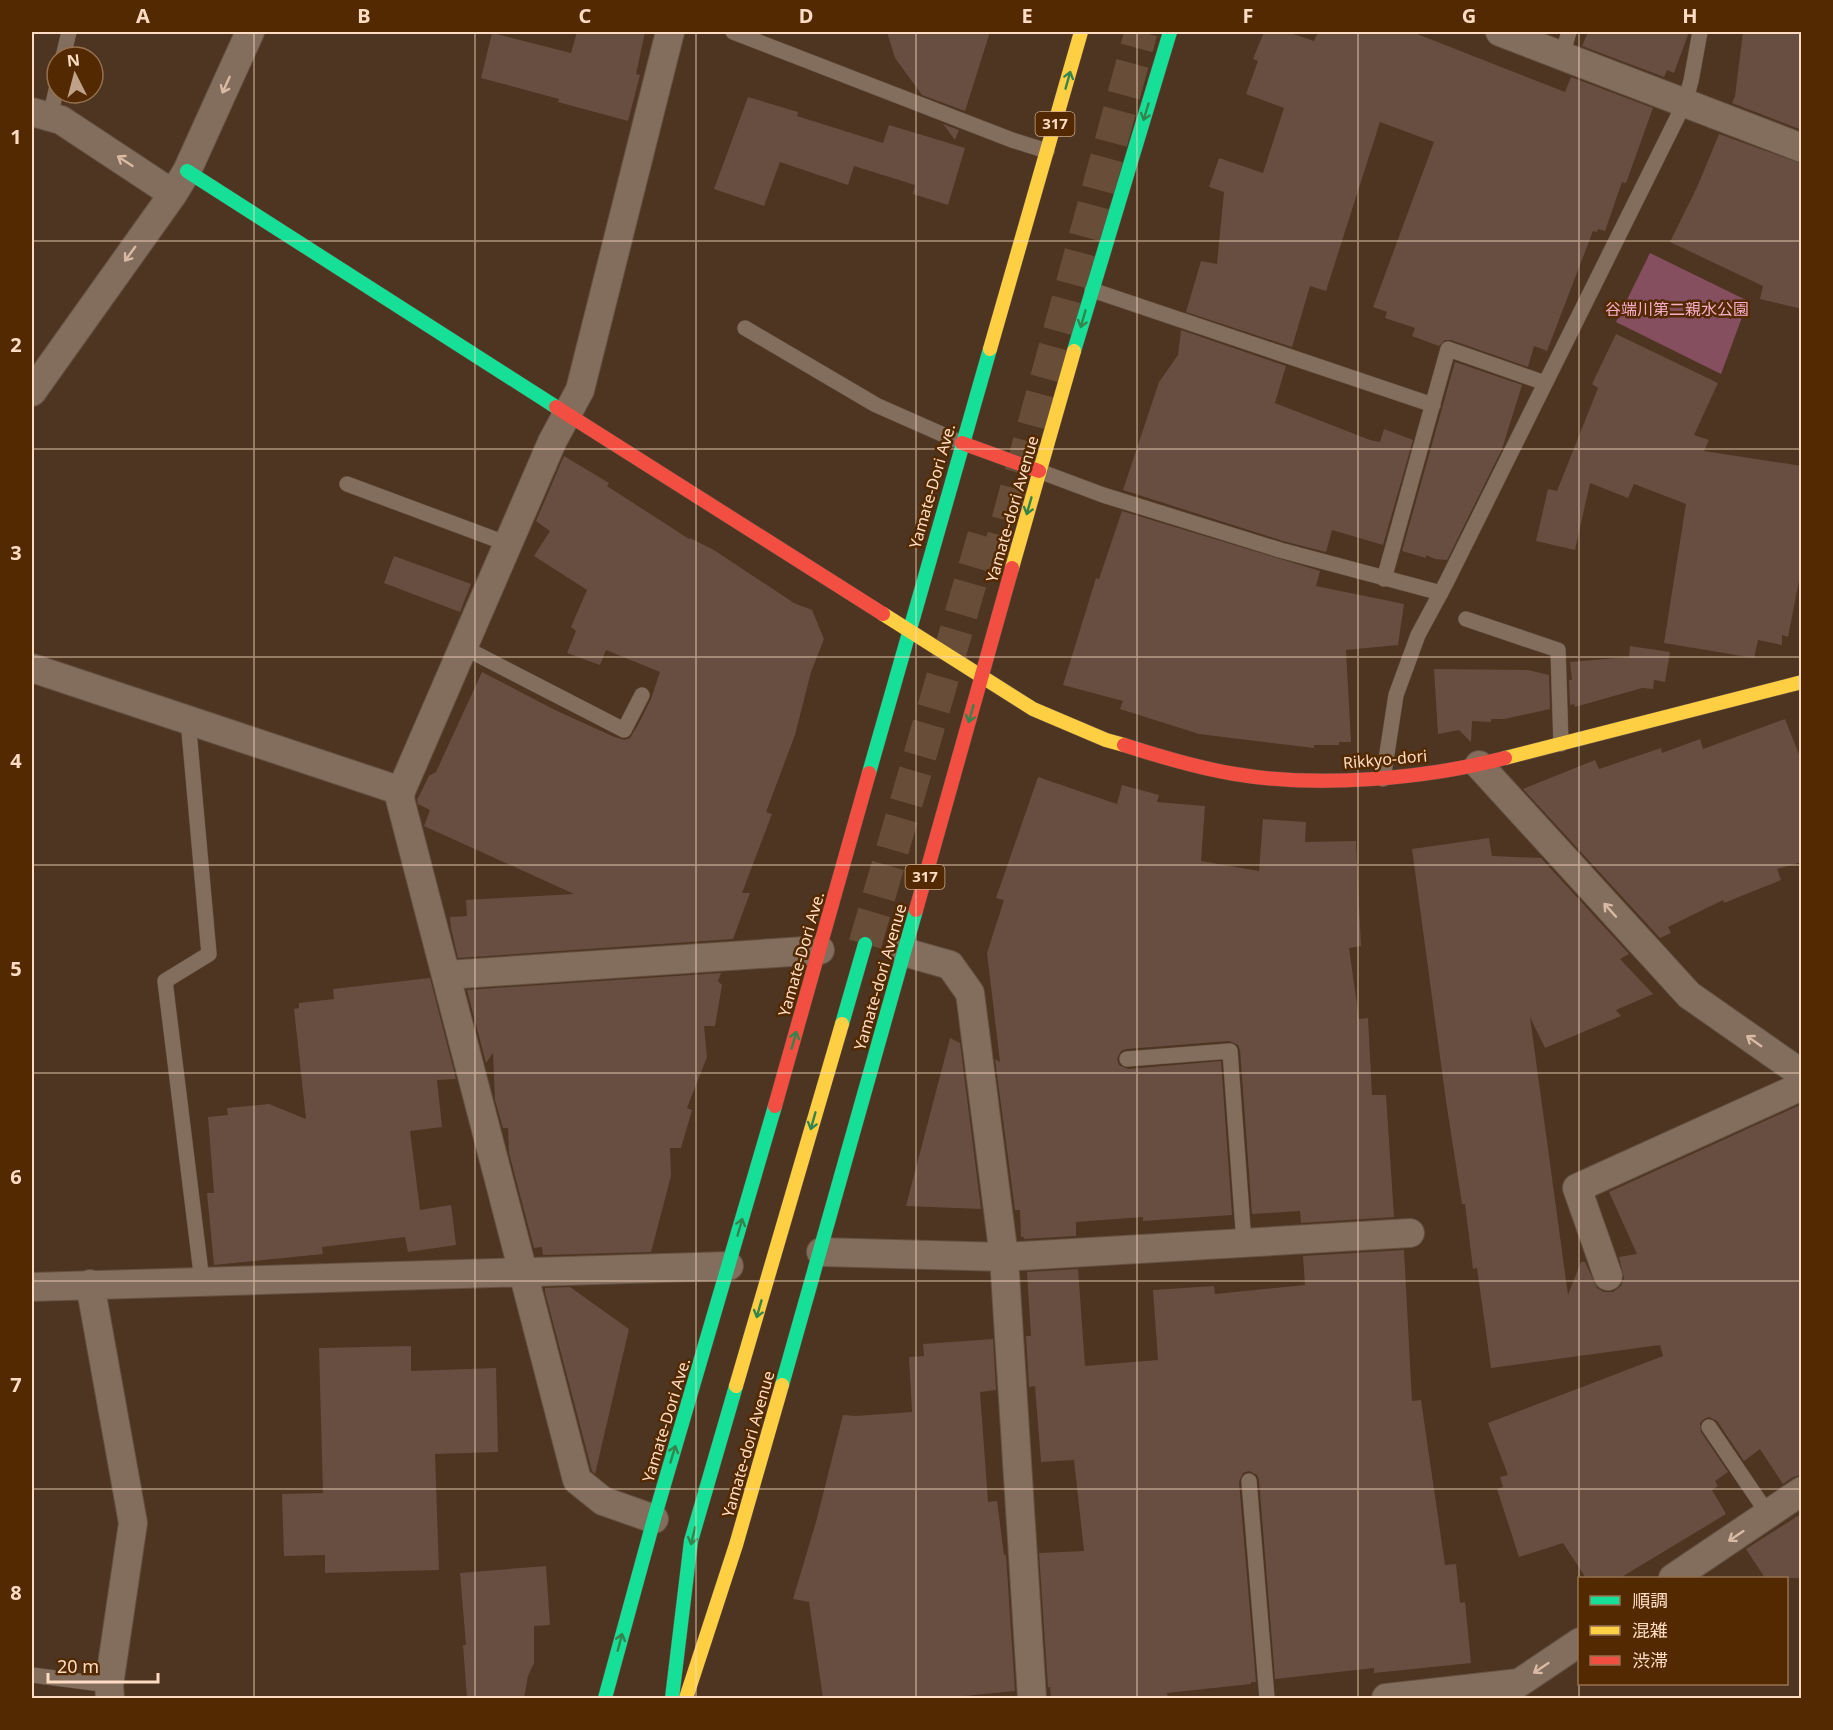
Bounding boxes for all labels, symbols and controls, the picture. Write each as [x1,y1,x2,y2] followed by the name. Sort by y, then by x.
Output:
[136,2,150,29] text: A
[357,2,371,29] text: B
[579,2,592,29] text: C
[799,2,813,29] text: D
[1021,2,1033,29] text: E
[1243,2,1253,29] text: F
[1462,2,1476,29] text: G
[1682,2,1698,29] text: H
[45,45,105,105] north arrow
[66,48,81,72] text: N
[1062,71,1074,90] one-way arrow
[220,75,231,93] one-way arrow
[1140,102,1151,121] one-way arrow
[1036,112,1074,136] road number: 317
[10,123,22,150] text: 1
[116,155,133,168] one-way arrow
[124,245,136,261] one-way arrow
[1605,298,1749,320] park label: 谷端川第二親水公園
[1077,309,1088,328] one-way arrow
[10,331,22,358] text: 2
[904,421,960,551] street label: Yamate-Dori Ave.
[981,433,1043,585] street label: Yamate-dori Avenue
[1023,496,1035,515] one-way arrow
[10,539,22,566] text: 3
[965,704,976,723] one-way arrow
[1342,744,1428,774] street label: Rikkyo-dori
[10,747,22,774] text: 4
[906,865,944,889] road number: 317
[773,889,829,1019] street label: Yamate-Dori Ave.
[849,901,911,1053] street label: Yamate-dori Avenue
[1603,903,1617,918] one-way arrow
[10,955,22,982] text: 5
[789,1031,800,1050] one-way arrow
[1746,1035,1762,1047] one-way arrow
[807,1112,819,1131] one-way arrow
[10,1163,22,1190] text: 6
[735,1218,747,1237] one-way arrow
[753,1299,764,1318] one-way arrow
[637,1355,695,1485] street label: Yamate-Dori Ave.
[717,1368,779,1520] street label: Yamate-dori Avenue
[10,1371,22,1398] text: 7
[668,1445,679,1464] one-way arrow
[686,1526,698,1545] one-way arrow
[1728,1530,1744,1542] one-way arrow
[1578,1577,1788,1685] legend
[10,1579,22,1606] text: 8
[1632,1588,1668,1612] text: 順調
[1632,1618,1668,1642] text: 混雑
[615,1633,627,1652] one-way arrow
[48,1646,158,1684] scale bar
[1632,1648,1668,1672] text: 渋滞
[57,1654,99,1678] text: 20 m
[1532,1662,1549,1675] one-way arrow

